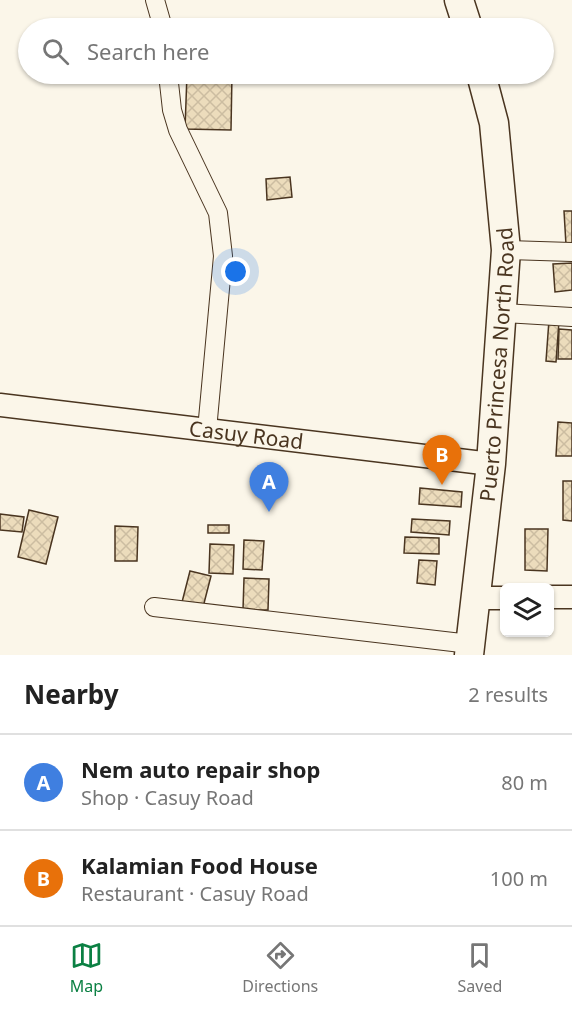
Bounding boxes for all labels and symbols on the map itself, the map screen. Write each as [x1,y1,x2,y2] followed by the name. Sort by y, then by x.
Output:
[473,226,520,503] street label: Puerto Princesa North Road
[221,257,250,286] your location
[188,414,305,455] street label: Casuy Road
[422,436,462,485] pin: B
[250,462,288,512] pin: A

